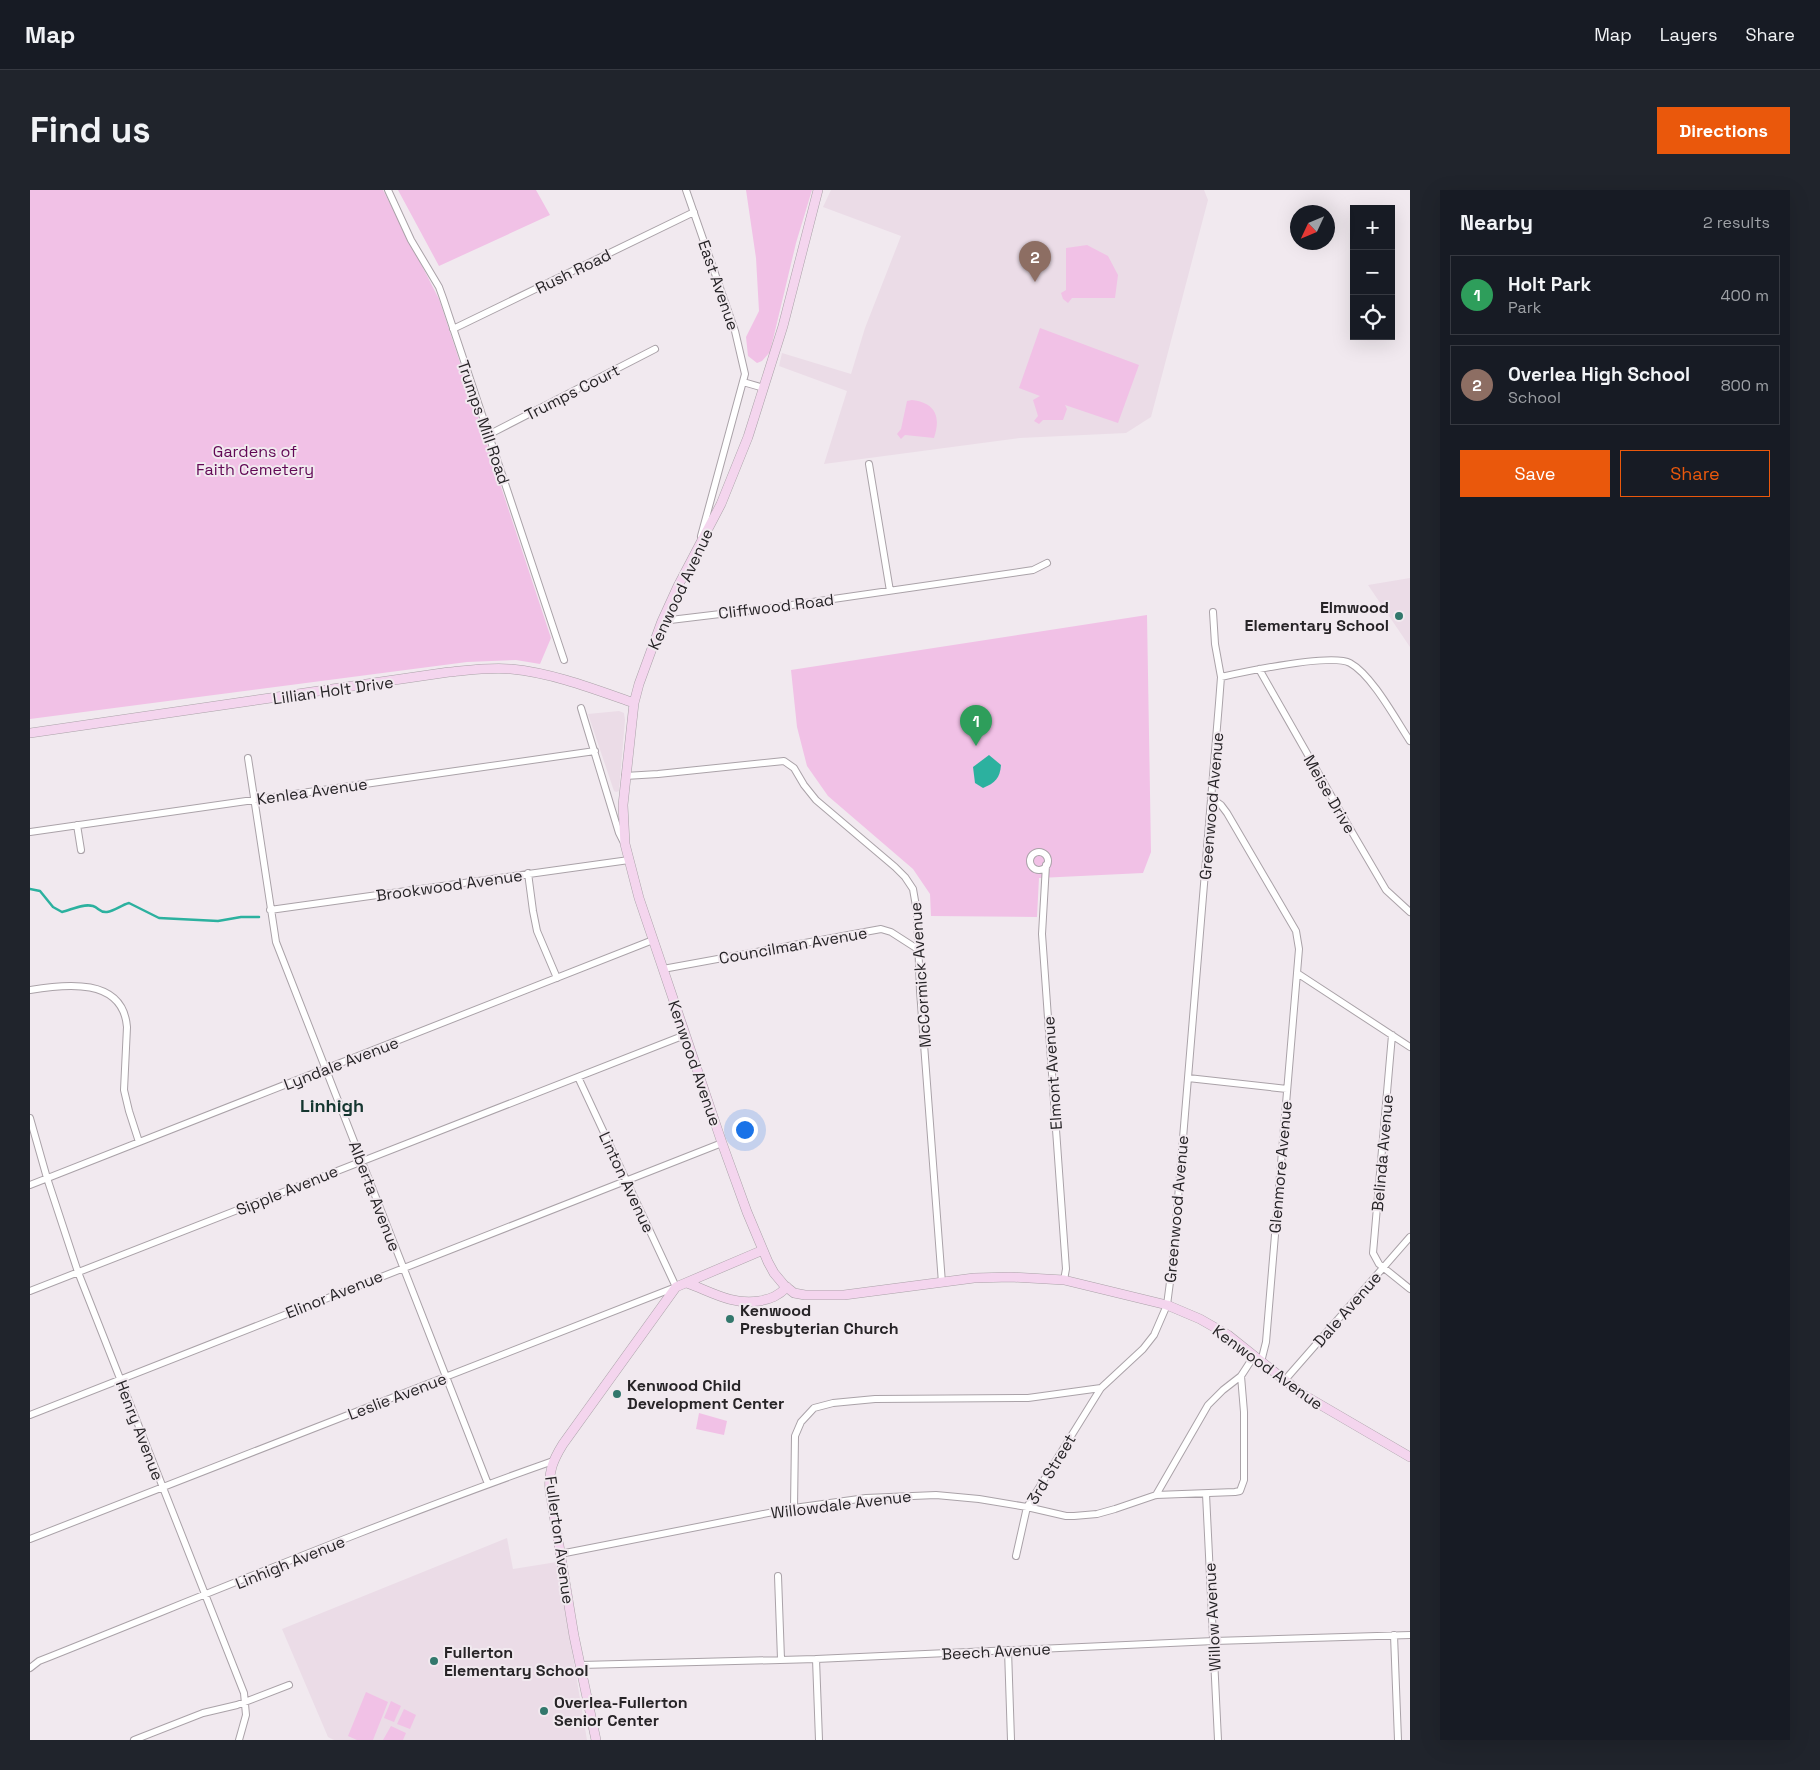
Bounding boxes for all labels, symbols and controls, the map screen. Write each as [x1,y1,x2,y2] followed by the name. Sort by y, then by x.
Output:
[25,19,75,50] text: Map
[1594,23,1632,46] text: Map
[1660,23,1717,46] text: Layers
[1745,23,1795,46] text: Share
[1657,107,1790,154] button: Directions
[30,108,151,152] text: Find us
[1290,205,1335,250] north arrow
[1350,205,1395,340] map controls
[1350,205,1395,250] button: +
[1460,209,1533,236] text: Nearby
[1703,212,1770,233] text: 2 results
[693,237,744,333] street label: East Avenue
[1019,241,1051,282] pin: 2
[532,244,614,299] street label: Rush Road
[1350,250,1395,295] button: −
[1508,272,1591,297] text: Holt Park
[1473,285,1481,306] text: 1
[1721,285,1769,306] text: 400 m
[1350,295,1395,340] button: locate
[1508,297,1541,318] text: Park
[452,357,515,487] street label: Trumps Mill Road
[521,359,623,425] street label: Trumps Court
[1508,362,1690,387] text: Overlea High School
[1472,375,1482,396] text: 2
[1721,375,1769,396] text: 800 m
[1508,387,1561,408] text: School
[196,441,314,480] park label: Gardens of Faith Cemetery
[1460,450,1610,497] button: Save
[1620,450,1770,497] button: Share
[643,525,718,653] street label: Kenwood Avenue
[717,589,835,624] street label: Cliffwood Road
[1245,597,1389,636] place label: Elmwood Elementary School
[1393,610,1405,622] marker: Elmwood Elementary School
[271,672,395,709] street label: Lillian Holt Drive
[960,705,992,746] pin: 1
[1195,731,1228,881] street label: Greenwood Avenue
[1299,751,1361,837] street label: Meise Drive
[255,773,369,810] street label: Kenlea Avenue
[374,865,524,906] street label: Brookwood Avenue
[905,901,936,1048] street label: McCormick Avenue
[717,922,869,969] street label: Councilman Avenue
[663,997,726,1129] street label: Kenwood Avenue
[1038,1015,1067,1131] street label: Elmont Avenue
[281,1032,402,1095] street label: Lyndale Avenue
[300,1094,364,1117] district label: Linhigh
[1367,1094,1398,1213] street label: Belinda Avenue
[1264,1100,1297,1234] street label: Glenmore Avenue
[732,1117,758,1143] your location
[594,1128,659,1236] street label: Linton Avenue
[1160,1134,1193,1284] street label: Greenwood Avenue
[344,1138,405,1254] street label: Alberta Avenue
[233,1160,341,1220] street label: Sipple Avenue
[283,1265,386,1323] street label: Elinor Avenue
[1309,1267,1386,1352] street label: Dale Avenue
[740,1300,899,1339] place label: Kenwood Presbyterian Church
[724,1313,736,1325] marker: Kenwood Presbyterian Church
[1208,1320,1327,1415] street label: Kenwood Avenue
[345,1368,450,1425] street label: Leslie Avenue
[627,1375,784,1414] place label: Kenwood Child Development Center
[111,1377,168,1483] street label: Henry Avenue
[611,1388,623,1400] marker: Kenwood Child Development Center
[1022,1430,1081,1508] street label: 3rd Street
[540,1475,579,1605] street label: Fullerton Avenue
[770,1485,913,1524] street label: Willowdale Avenue
[232,1531,348,1594] street label: Linhigh Avenue
[1199,1562,1226,1672] street label: Willow Avenue
[941,1638,1051,1665] street label: Beech Avenue
[444,1642,588,1681] place label: Fullerton Elementary School
[428,1655,440,1667] marker: Fullerton Elementary School
[554,1692,688,1731] place label: Overlea-Fullerton Senior Center
[538,1705,550,1717] marker: Overlea-Fullerton Senior Center

